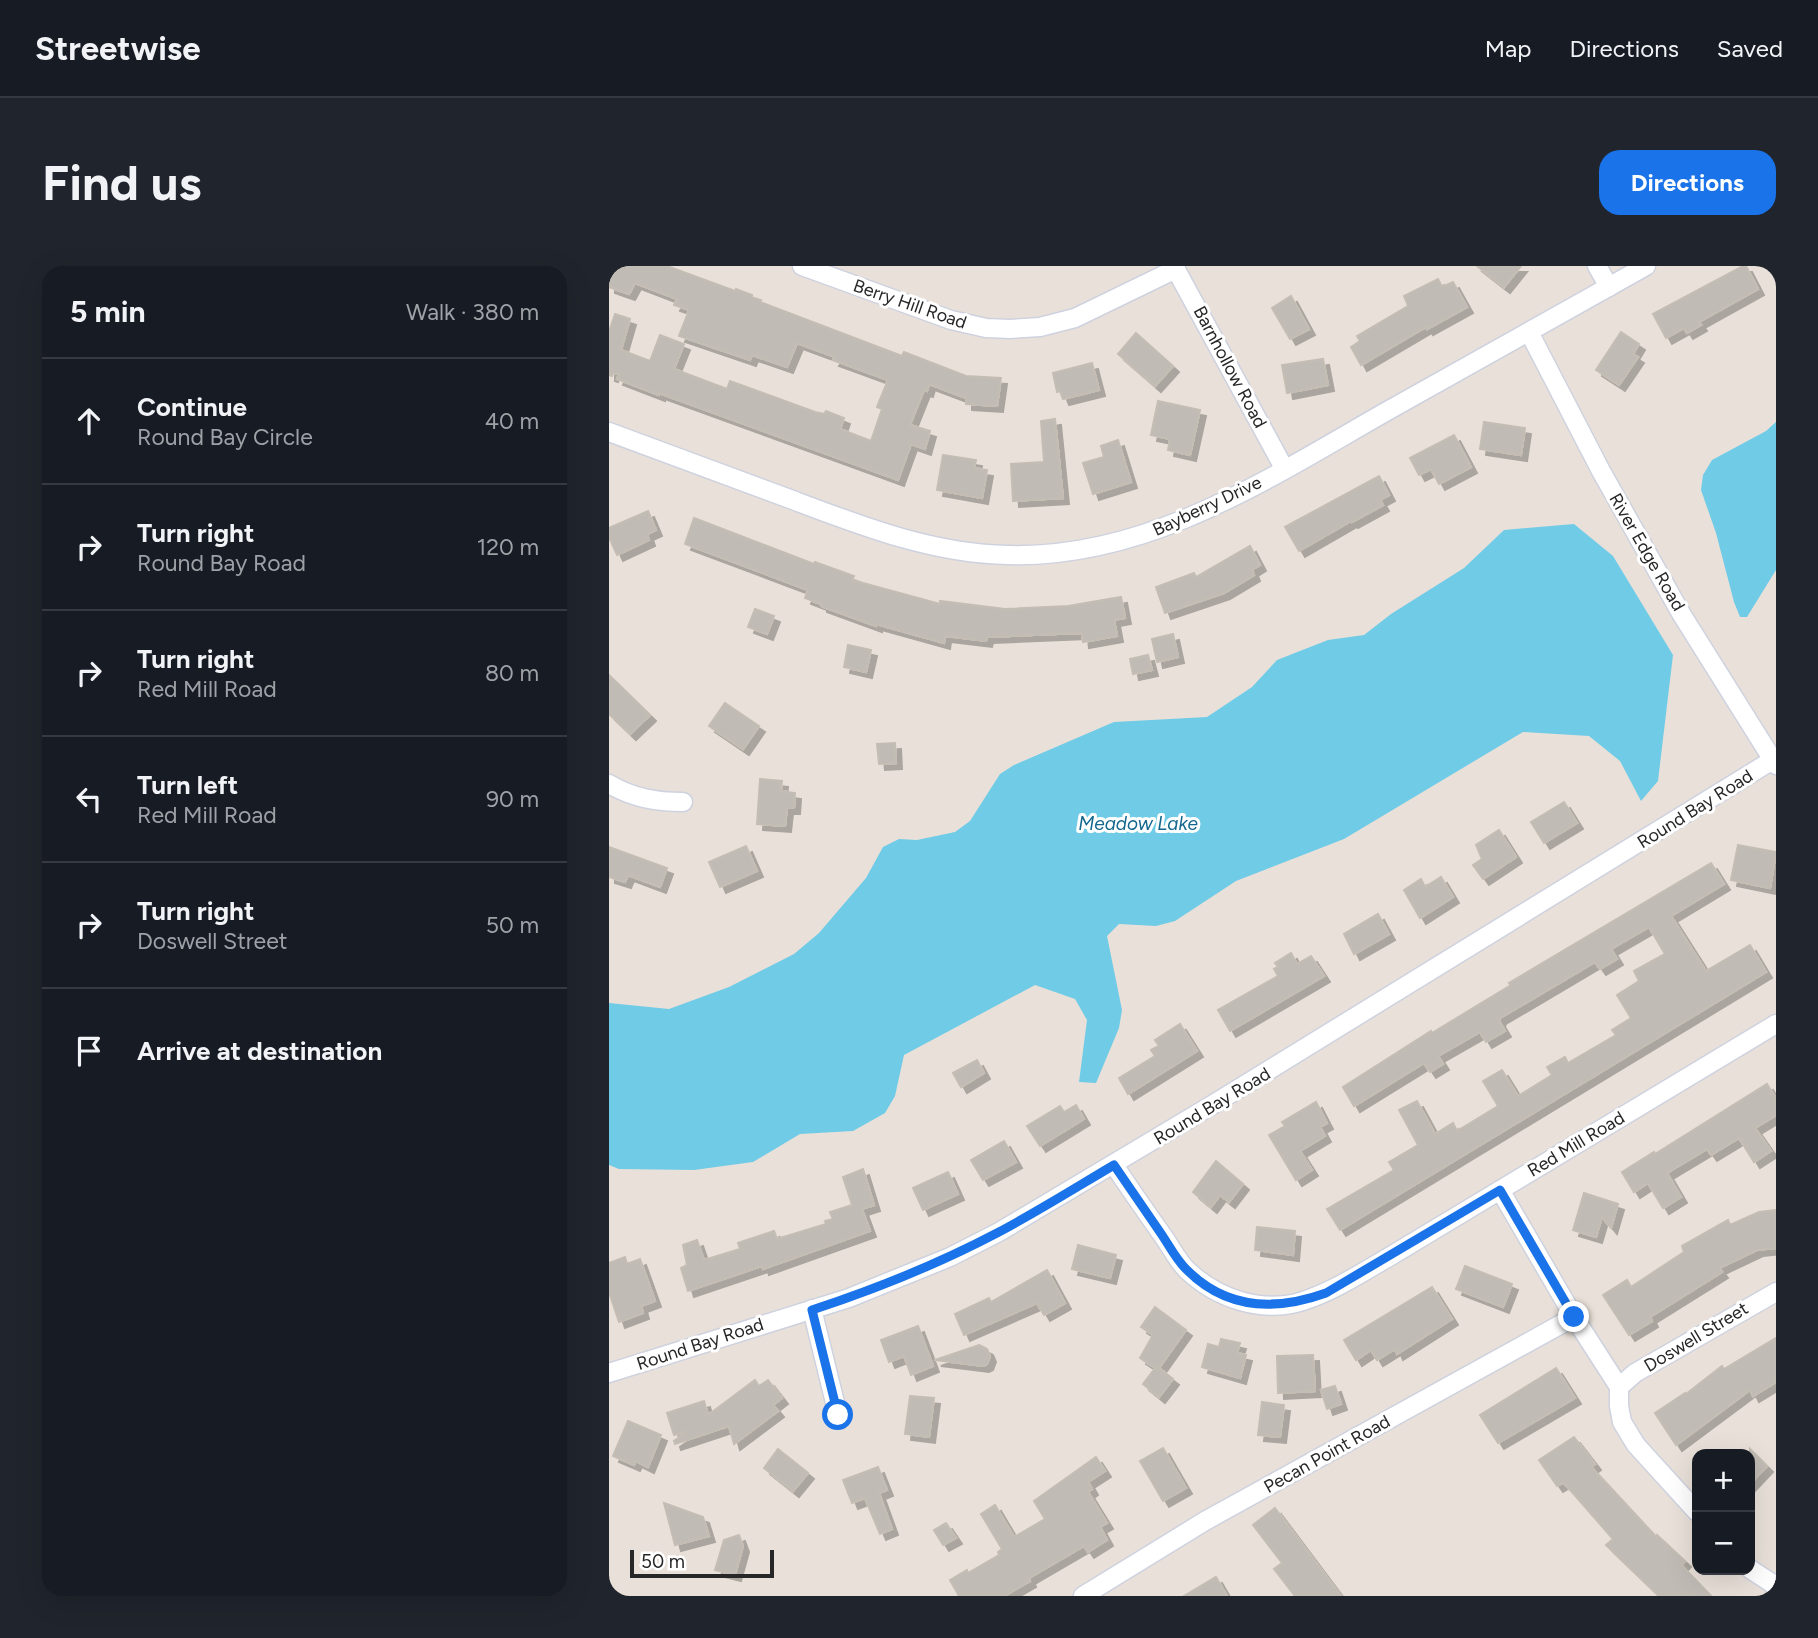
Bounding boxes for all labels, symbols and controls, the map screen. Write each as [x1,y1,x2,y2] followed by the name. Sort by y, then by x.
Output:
[35,29,201,68] text: Streetwise
[1485,34,1531,63] text: Map
[1569,34,1679,63] text: Directions
[1717,34,1783,63] text: Saved
[1599,150,1776,215] button: Directions
[42,153,201,212] text: Find us
[850,274,970,334] street label: Berry Hill Road
[70,293,146,330] text: 5 min
[406,298,539,326] text: Walk · 380 m
[1189,302,1271,432] street label: Barnhollow Road
[137,391,247,423] text: Continue
[70,402,108,440] icon: ahead
[485,407,539,435] text: 40 m
[137,423,313,451] text: Round Bay Circle
[1149,471,1265,541] street label: Bayberry Drive
[1604,489,1690,615] street label: River Edge Road
[137,517,254,549] text: Turn right
[70,528,108,566] icon: right
[477,533,539,561] text: 120 m
[137,549,306,577] text: Round Bay Road
[137,643,254,675] text: Turn right
[70,654,108,692] icon: right
[485,659,539,687] text: 80 m
[137,675,277,703] text: Red Mill Road
[1633,765,1757,853] street label: Round Bay Road
[137,769,238,801] text: Turn left
[70,780,108,818] icon: left
[486,785,539,813] text: 90 m
[137,801,277,829] text: Red Mill Road
[1078,812,1198,835] water label: Meadow Lake
[137,895,254,927] text: Turn right
[70,906,108,944] icon: right
[486,911,539,939] text: 50 m
[137,927,287,955] text: Doswell Street
[70,1032,108,1070] icon: arrive
[137,1035,382,1067] text: Arrive at destination
[1150,1063,1274,1149] street label: Round Bay Road
[1523,1106,1629,1182] street label: Red Mill Road
[1640,1297,1752,1377] street label: Doswell Street
[1558,1301,1589,1332] route end
[634,1313,766,1375] street label: Round Bay Road
[822,1399,853,1430] route start
[1260,1410,1394,1498] street label: Pecan Point Road
[1692,1449,1755,1575] map controls
[1692,1449,1755,1512] button: +
[1692,1512,1755,1575] button: −
[630,1547,773,1579] scale bar
[641,1550,685,1573] text: 50 m

